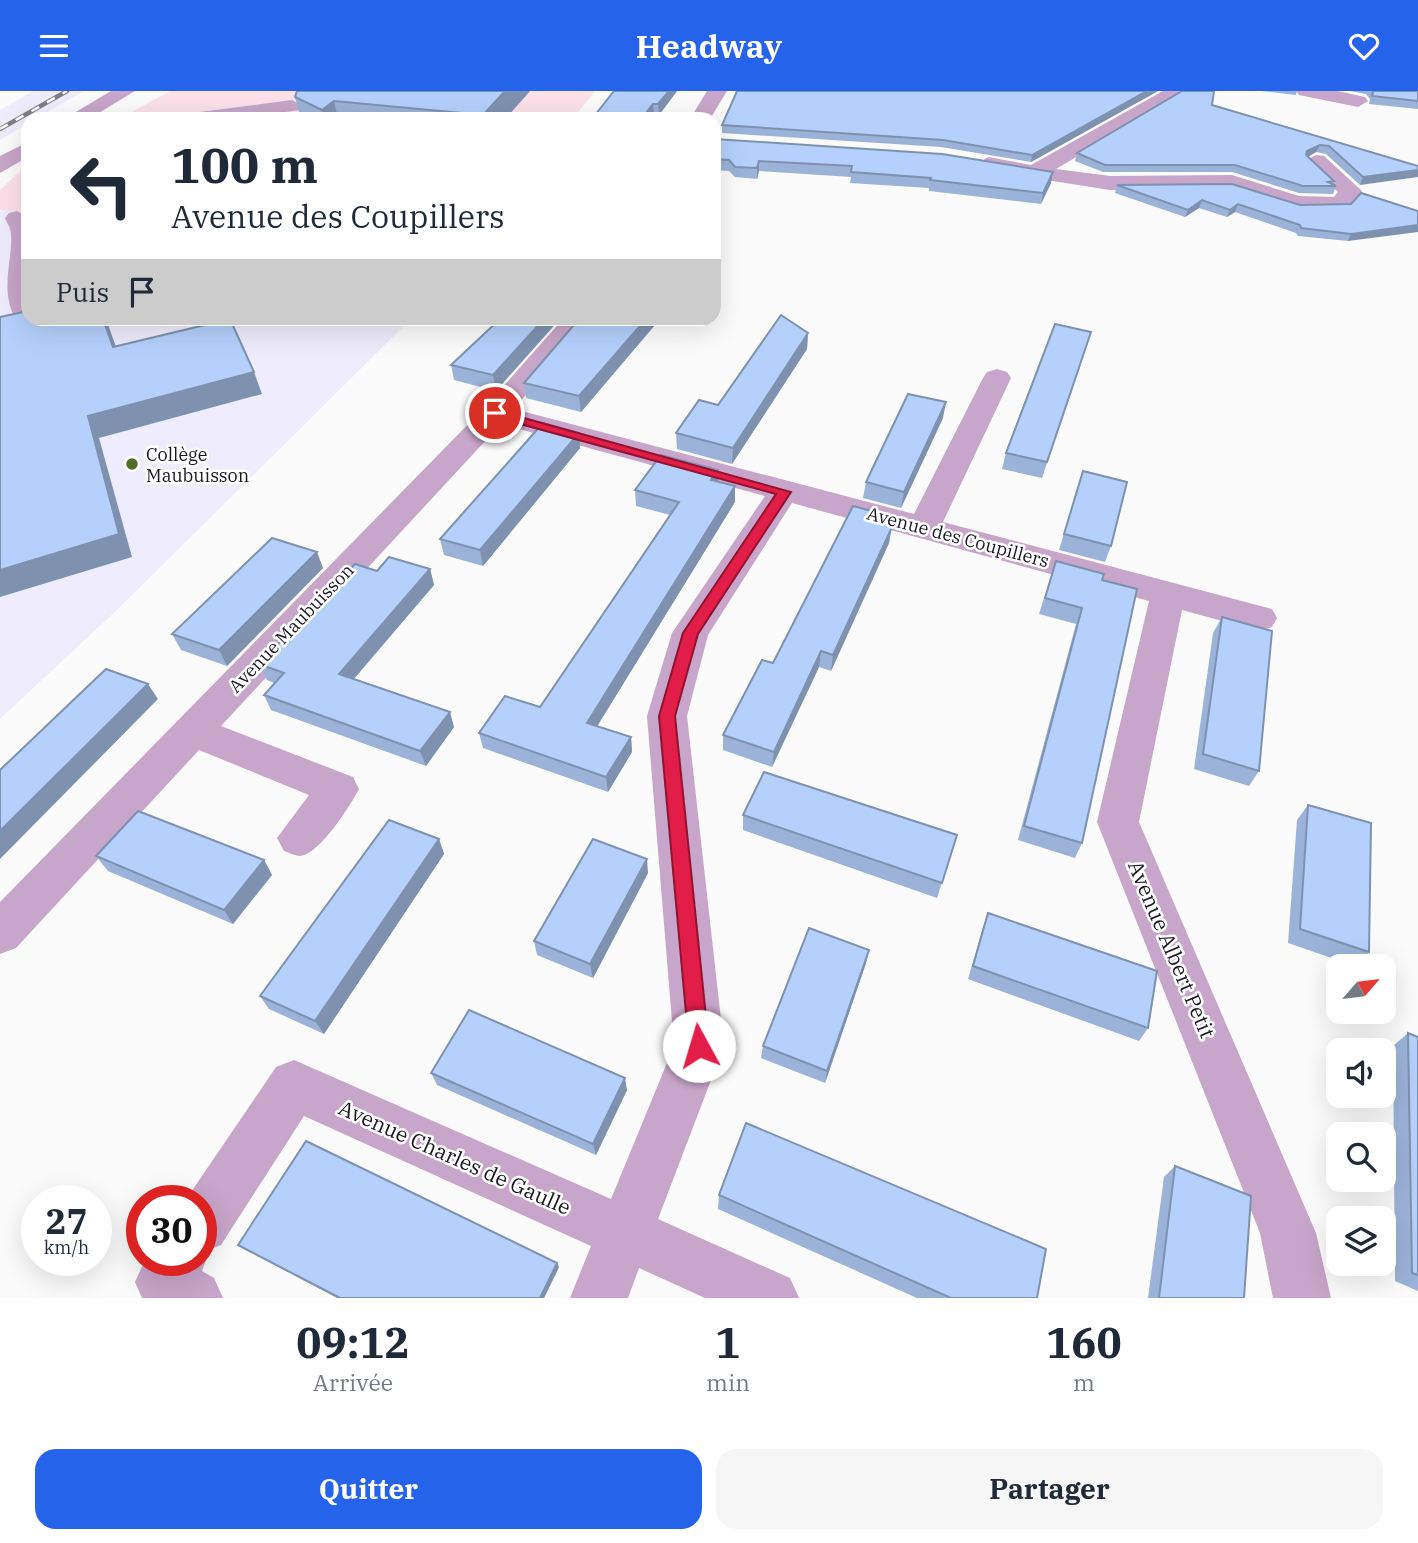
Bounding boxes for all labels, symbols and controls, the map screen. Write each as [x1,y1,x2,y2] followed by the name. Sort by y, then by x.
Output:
[636,25,782,67] text: Headway
[35,27,73,65] icon: menu
[1345,27,1383,65] icon: heart
[171,133,318,196] text: 100 m
[56,140,147,231] icon: left
[171,195,505,237] text: Avenue des Coupillers
[123,273,161,311] icon: arrive
[56,275,109,309] text: Puis
[465,383,525,443] pin
[476,394,514,432] icon: arrive
[146,443,249,487] place label: Collège Maubuisson
[124,456,140,472] marker: Collège Maubuisson
[864,502,1052,572] street label: Avenue des Coupillers
[223,559,359,697] street label: Avenue Maubuisson
[1122,856,1222,1042] street label: Avenue Albert Petit
[1326,954,1396,1024] north arrow
[1326,954,1396,1276] map controls
[662,1009,736,1083] position arrow
[1326,1038,1396,1108] button: sound
[335,1093,575,1221] street label: Avenue Charles de Gaulle
[1326,1122,1396,1192] button: search
[126,1185,217,1276] speed limit sign: 30
[45,1198,88,1244] text: 27
[1326,1206,1396,1276] button: layers
[44,1236,89,1259] text: km/h
[296,1315,410,1370] text: 09:12
[715,1315,741,1370] text: 1
[1046,1315,1122,1370] text: 160
[313,1367,393,1397] text: Arrivée
[706,1367,750,1397] text: min
[1073,1367,1095,1397] text: m
[35,1449,702,1529] button: Quitter
[716,1449,1383,1529] button: Partager

